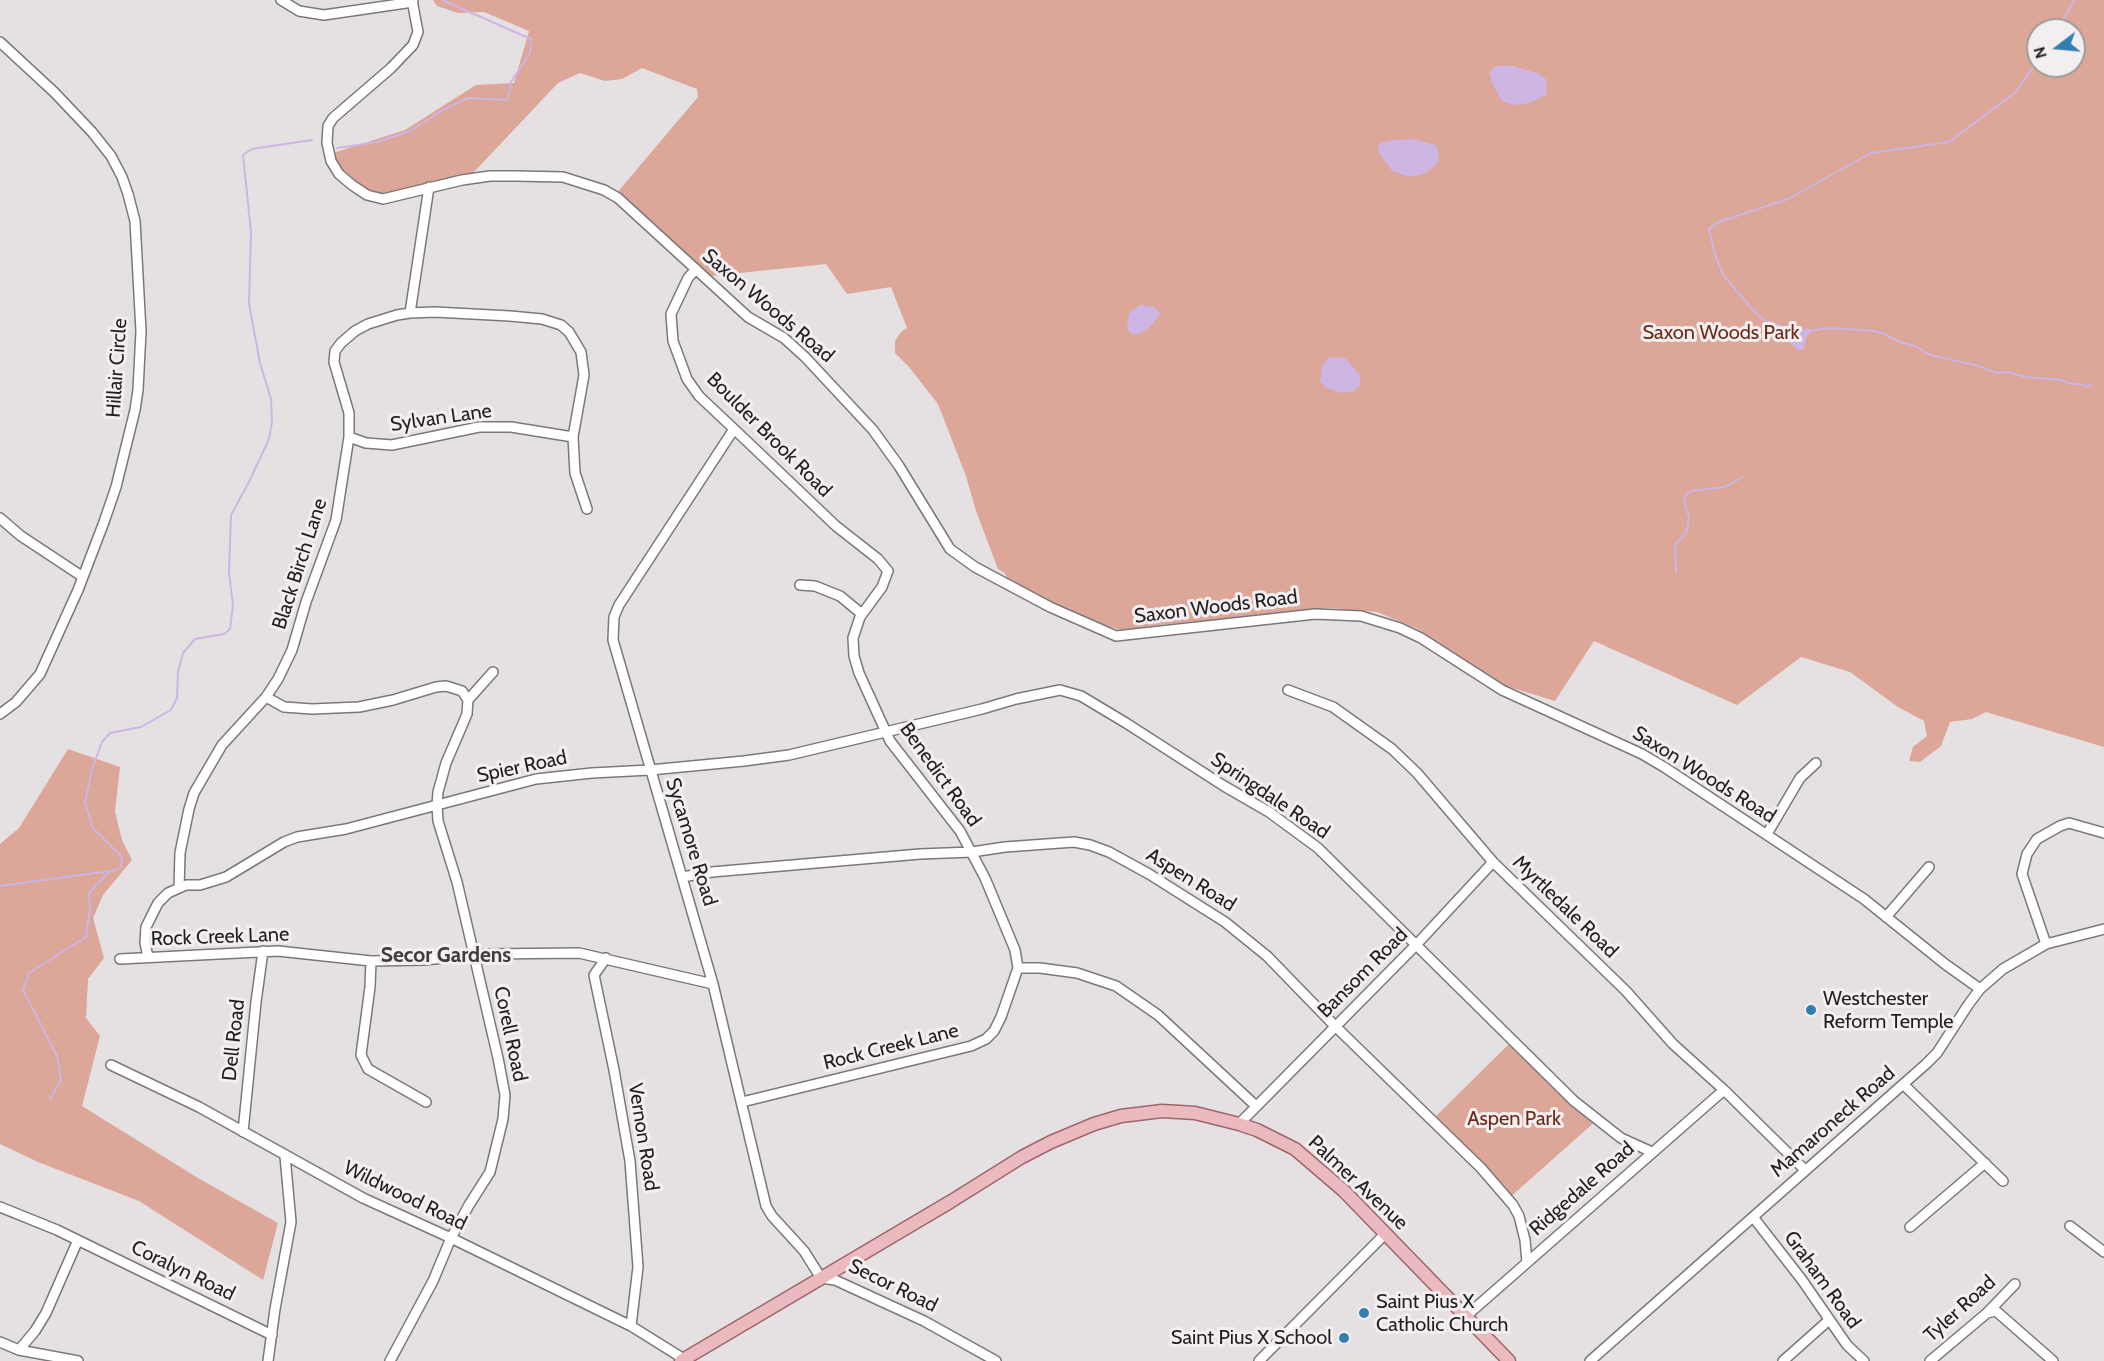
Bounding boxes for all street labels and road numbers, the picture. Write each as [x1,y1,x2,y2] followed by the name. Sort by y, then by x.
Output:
[697,244,839,368] street label: Saxon Woods Road
[102,318,132,418] street label: Hillair Circle
[701,367,837,503] street label: Boulder Brook Road
[389,399,493,437] street label: Sylvan Lane
[268,495,332,633] street label: Black Birch Lane
[1133,585,1299,629] street label: Saxon Woods Road
[894,718,986,832] street label: Benedict Road
[1628,721,1780,829] street label: Saxon Woods Road
[475,746,569,788] street label: Spier Road
[1206,748,1334,844] street label: Springdale Road
[660,775,722,909] street label: Sycamore Road
[1142,843,1240,917] street label: Aspen Road
[1507,851,1623,963] street label: Myrtledale Road
[150,923,290,951] street label: Rock Creek Lane
[1313,923,1413,1023] street label: Bansom Road
[488,984,532,1084] street label: Corell Road
[218,998,250,1082] street label: Dell Road
[821,1019,961,1075] street label: Rock Creek Lane
[1766,1061,1900,1183] street label: Mamaroneck Road
[623,1081,663,1193] street label: Vernon Road
[1303,1131,1413,1235] street label: Palmer Avenue
[1525,1137,1639,1241] street label: Ridgedale Road
[339,1156,471,1236] street label: Wildwood Road
[1779,1226,1865,1334] street label: Graham Road
[127,1236,239,1306] street label: Coralyn Road
[845,1254,941,1318] street label: Secor Road
[1919,1271,2001,1347] street label: Tyler Road

